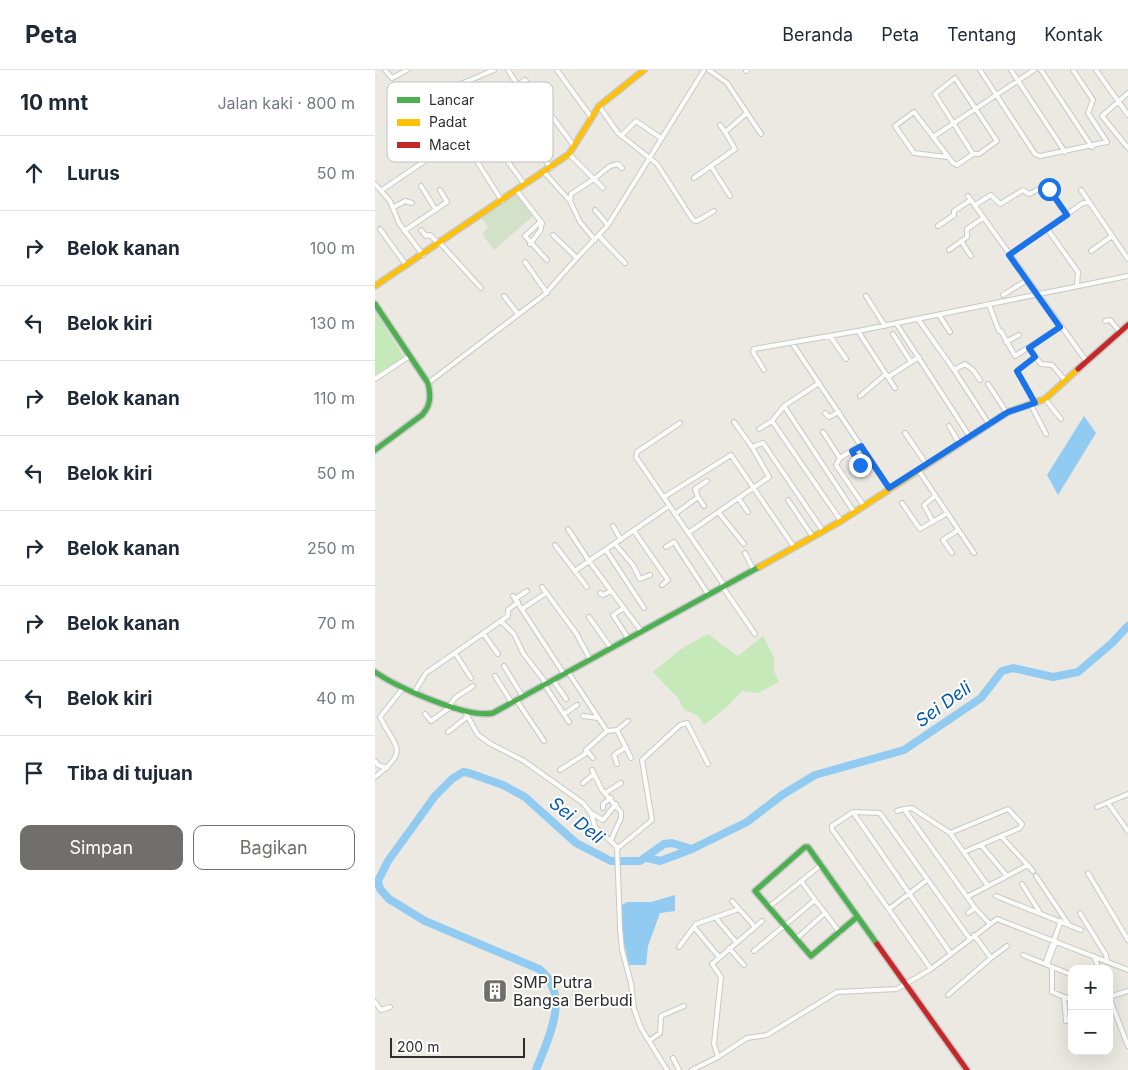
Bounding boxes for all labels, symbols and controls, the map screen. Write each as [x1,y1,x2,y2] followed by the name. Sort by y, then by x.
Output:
[25,20,78,49] text: Peta
[782,24,853,45] text: Beranda
[881,24,919,45] text: Peta
[947,24,1016,45] text: Tentang
[1044,24,1103,45] text: Kontak
[387,82,553,162] legend
[20,90,88,115] text: 10 mnt
[429,91,474,108] text: Lancar
[217,93,355,113] text: Jalan kaki · 800 m
[429,113,467,130] text: Padat
[429,136,471,153] text: Macet
[20,159,48,187] icon: ahead
[67,162,120,185] text: Lurus
[317,163,355,183] text: 50 m
[1038,178,1061,201] route start
[20,234,48,262] icon: right
[67,237,180,260] text: Belok kanan
[310,238,355,258] text: 100 m
[20,309,48,337] icon: left
[67,312,152,335] text: Belok kiri
[310,313,355,333] text: 130 m
[20,384,48,412] icon: right
[67,387,180,410] text: Belok kanan
[313,388,355,408] text: 110 m
[849,454,872,477] route end
[20,459,48,487] icon: left
[67,462,152,485] text: Belok kiri
[317,463,355,483] text: 50 m
[20,534,48,562] icon: right
[67,537,180,560] text: Belok kanan
[307,538,355,558] text: 250 m
[20,609,48,637] icon: right
[67,612,180,635] text: Belok kanan
[318,613,355,633] text: 70 m
[911,677,975,731] water label: Sei Deli
[20,684,48,712] icon: left
[67,687,152,710] text: Belok kiri
[316,688,355,708] text: 40 m
[20,759,48,787] icon: arrive
[67,762,193,785] text: Tiba di tujuan
[546,792,609,848] water label: Sei Deli
[20,825,183,870] button: Simpan
[193,825,355,870] button: Bagikan
[1068,965,1113,1055] map controls
[1068,965,1113,1010] button: +
[513,972,633,1010] place label: SMP Putra Bangsa Berbudi
[482,978,508,1004] building icon: SMP Putra Bangsa Berbudi
[1068,1010,1113,1055] button: −
[390,1035,525,1058] scale bar
[397,1038,439,1055] text: 200 m

